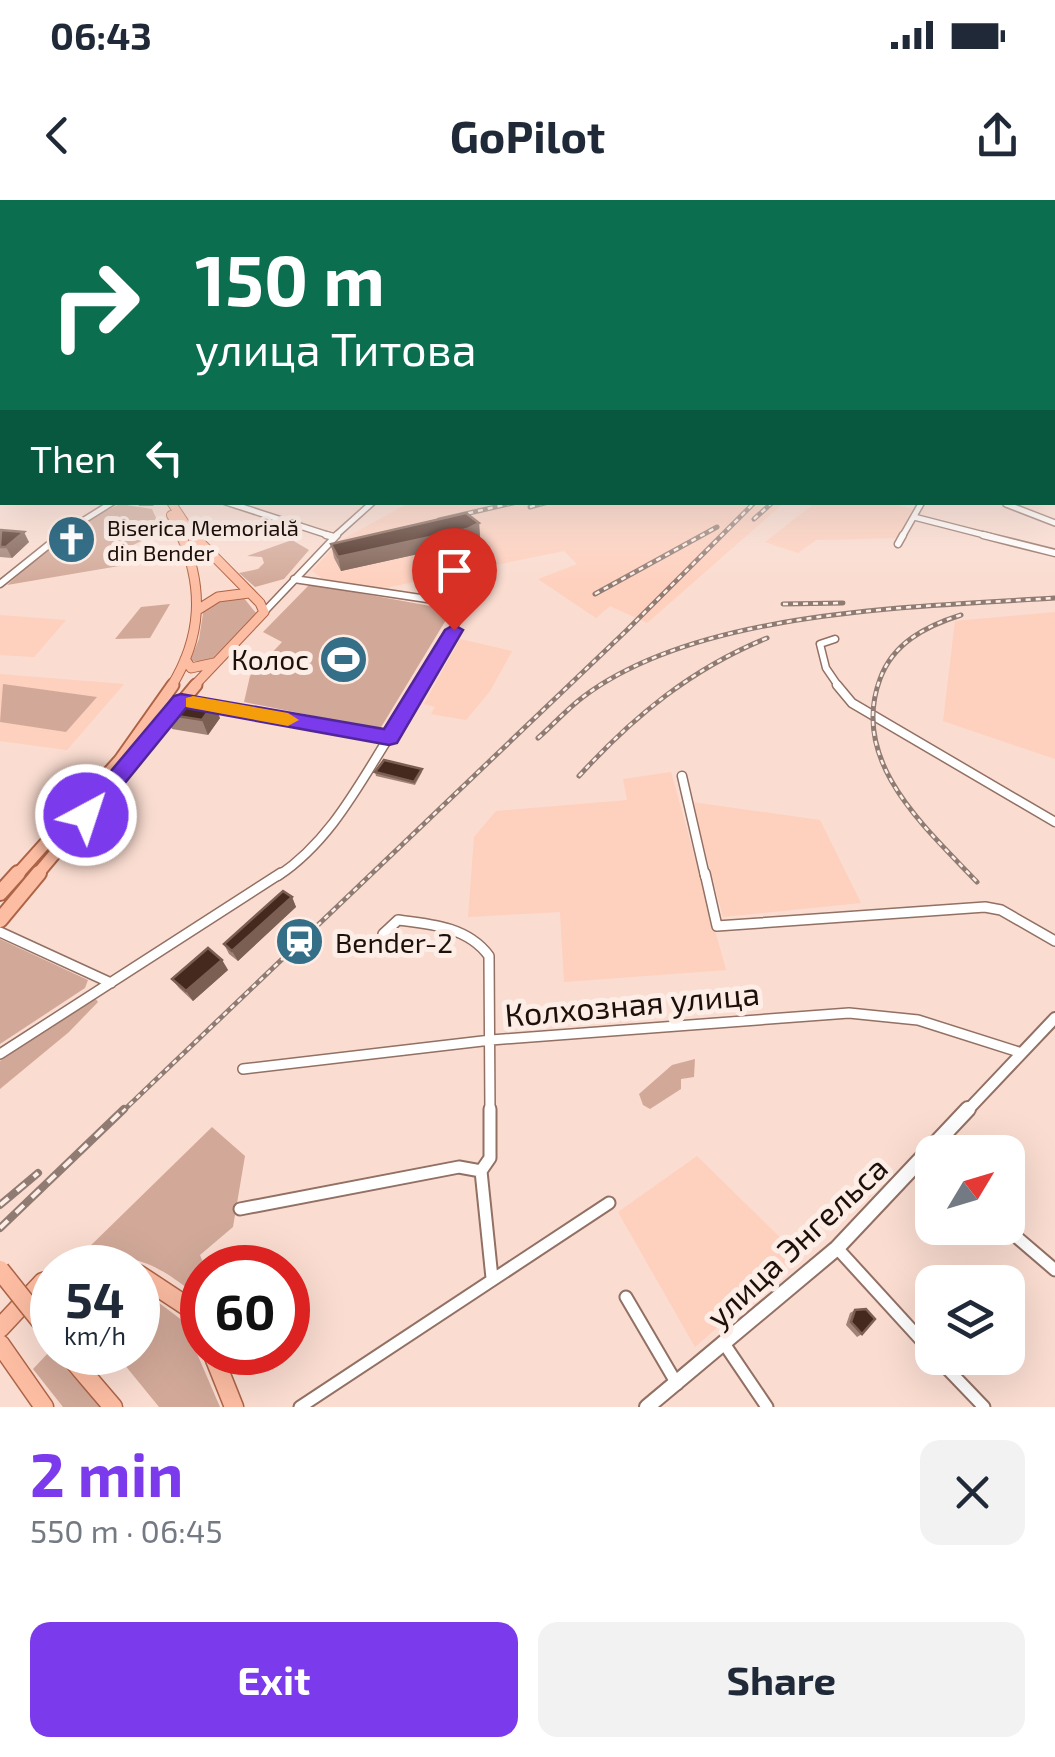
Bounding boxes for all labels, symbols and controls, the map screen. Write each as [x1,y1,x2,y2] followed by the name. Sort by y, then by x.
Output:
[50,12,152,58] text: 06:43
[30,108,85,163] icon: back
[450,108,605,162] text: GoPilot
[970,108,1025,163] icon: share
[195,236,385,320] text: 150 m
[30,240,160,370] icon: right
[195,321,477,375] text: улица Титова
[137,430,192,485] icon: left
[30,435,117,481] text: Then
[46,514,98,566] church icon: Biserica Memorială din Bender
[107,514,299,565] place label: Biserica Memorială din Bender
[412,528,497,631] pin
[427,543,482,598] icon: arrive
[318,633,370,685] sports icon: Колос
[231,642,309,676] place label: Колос
[34,763,138,867] position arrow
[274,916,326,968] station icon: Bender-2
[335,925,453,959] place label: Bender-2
[503,973,761,1034] street label: Колхозная улица
[915,1135,1025,1245] north arrow
[915,1135,1025,1375] map controls
[698,1148,895,1335] street label: улица Энгельса
[180,1245,310,1375] speed limit sign: 60
[915,1265,1025,1375] button: layers
[65,1268,125,1328] text: 54
[64,1320,126,1350] text: km/h
[30,1437,183,1509] text: 2 min
[920,1440,1025,1545] button: close
[30,1511,223,1549] text: 550 m · 06:45
[30,1622,518,1737] button: Exit
[538,1622,1025,1737] button: Share

